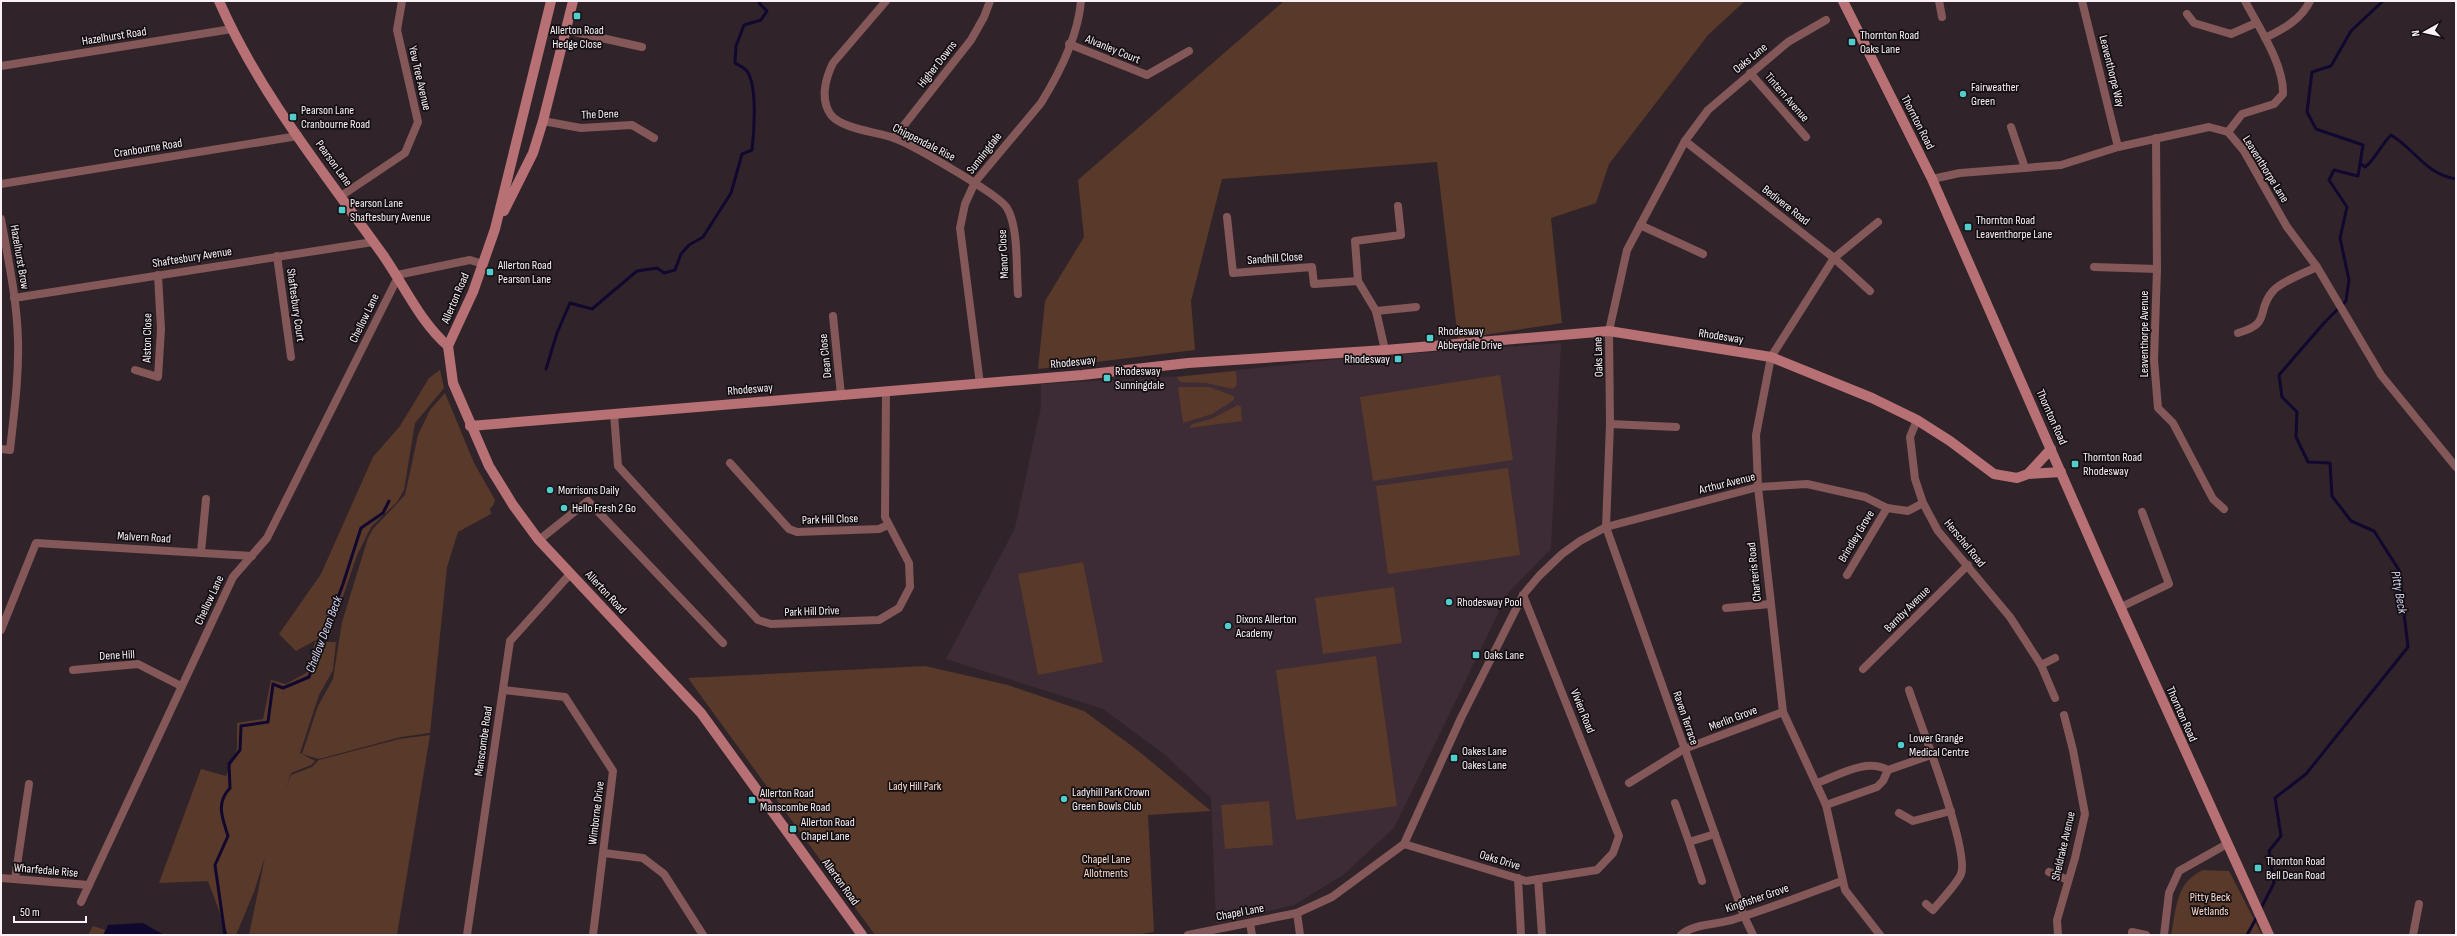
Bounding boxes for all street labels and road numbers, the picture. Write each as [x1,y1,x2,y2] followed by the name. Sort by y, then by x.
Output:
[81,24,147,49] street label: Hazelhurst Road
[1082,31,1143,67] street label: Alvanley Court
[2095,33,2128,109] street label: Leaventhorpe Way
[914,38,960,91] street label: Higher Downs
[1730,40,1771,77] street label: Oaks Lane
[405,44,434,112] street label: Yew Tree Avenue
[1761,70,1812,125] street label: Tintern Avenue
[1897,92,1938,152] street label: Thornton Road
[581,106,619,123] street label: The Dene
[890,120,958,165] street label: Chippendale Rise
[963,129,1006,177] street label: Sunningdale
[2239,133,2292,206] street label: Leaventhorpe Lane
[113,136,183,161] street label: Cranbourne Road
[312,137,355,189] street label: Pearson Lane
[1759,182,1813,229] street label: Bedivere Road
[6,224,33,291] street label: Hazelhurst Brow
[995,229,1012,279] street label: Manor Close
[151,244,233,271] street label: Shaftesbury Avenue
[1247,249,1304,268] street label: Sandhill Close
[283,267,308,343] street label: Shaftesbury Court
[438,271,473,327] street label: Allerton Road
[346,291,383,345] street label: Chellow Lane
[2137,291,2152,377] street label: Leaventhorpe Avenue
[140,313,155,364] street label: Alston Close
[1697,326,1745,348] street label: Rhodesway
[816,333,835,379] street label: Dean Close
[1590,337,1607,377] street label: Oaks Lane
[1050,353,1097,372] street label: Rhodesway
[727,380,774,399] street label: Rhodesway
[2033,387,2070,447] street label: Thornton Road
[1696,469,1757,498] street label: Arthur Avenue
[1835,507,1878,565] street label: Brindley Grove
[802,511,859,528] street label: Park Hill Close
[1941,516,1988,570] street label: Herschel Road
[117,529,171,546] street label: Malvern Road
[1744,542,1765,602] street label: Charteris Road
[581,567,629,617] street label: Allerton Road
[191,573,227,627] street label: Chellow Lane
[1881,583,1934,636] street label: Barnby Avenue
[784,603,840,620] street label: Park Hill Drive
[99,647,135,664] street label: Dene Hill
[2163,684,2200,744] street label: Thornton Road
[1567,687,1598,735] street label: Vivien Road
[1669,689,1702,747] street label: Raven Terrace
[1707,702,1760,735] street label: Merlin Grove
[471,705,496,777] street label: Manscombe Road
[585,780,608,846] street label: Wimborne Drive
[2048,810,2079,882] street label: Sheldrake Avenue
[1478,847,1522,874] street label: Oaks Drive
[818,855,862,908] street label: Allerton Road
[13,860,79,881] street label: Wharfedale Rise
[1724,881,1791,916] street label: Kingfisher Grove
[1215,900,1266,924] street label: Chapel Lane

